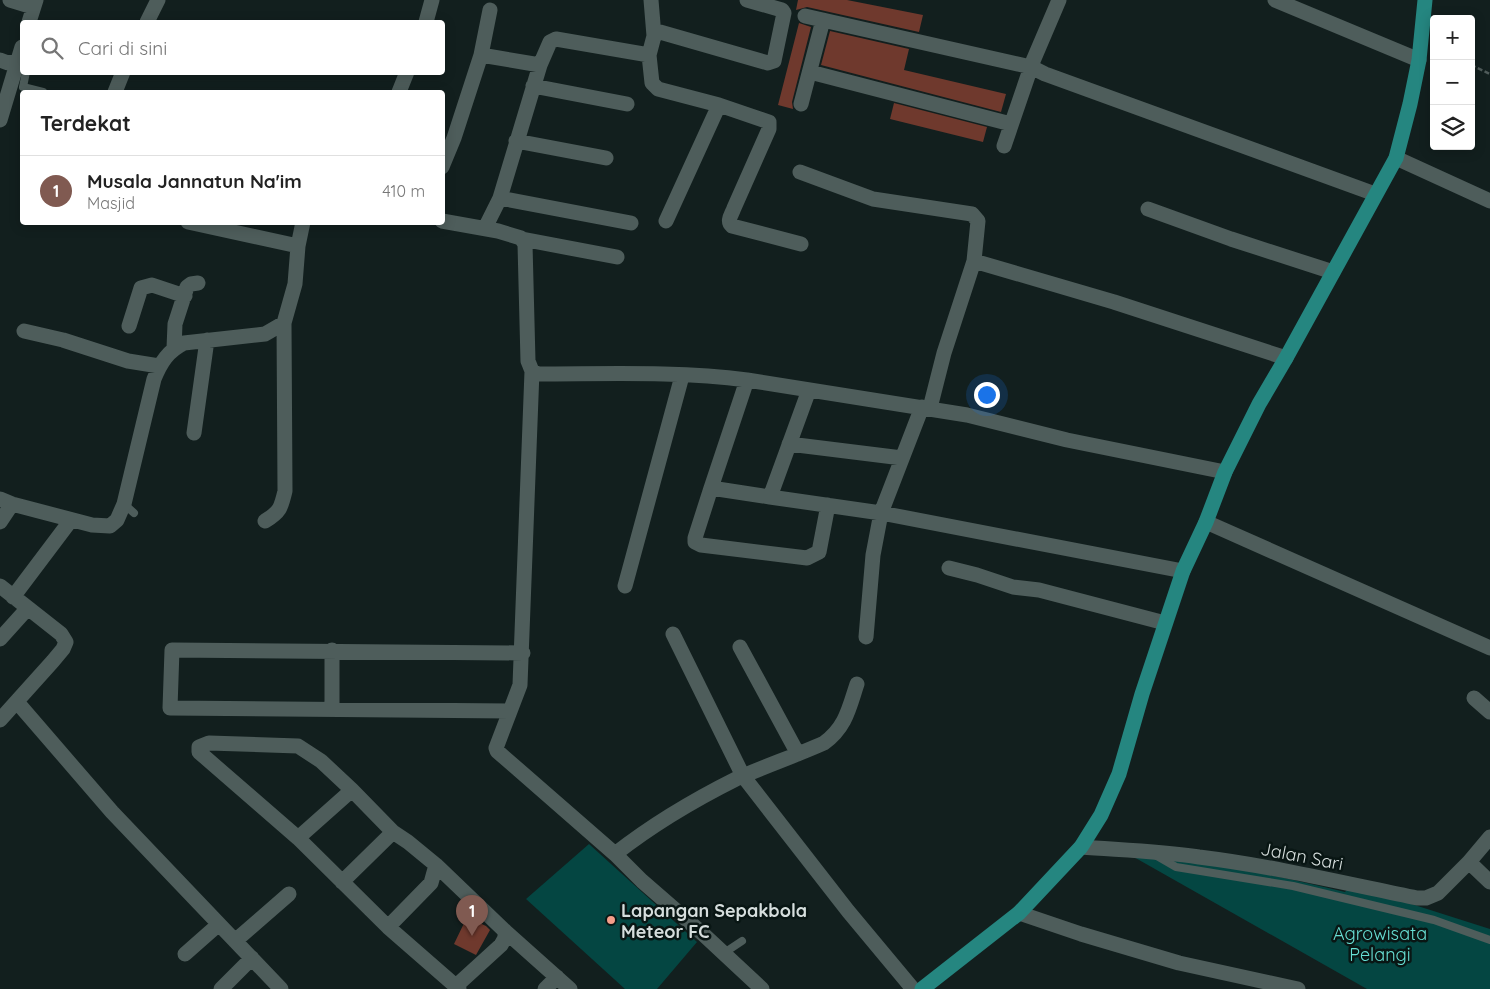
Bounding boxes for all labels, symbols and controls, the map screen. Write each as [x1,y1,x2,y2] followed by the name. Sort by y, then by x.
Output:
[1430,15,1475,150] map controls
[1430,15,1475,60] button: +
[20,20,445,75] search box
[38,34,66,62] icon: search
[78,36,167,60] text: Cari di sini
[1430,60,1475,105] button: −
[1430,105,1475,150] button: layers
[40,110,131,136] text: Terdekat
[87,169,302,193] text: Musala Jannatun Na'im
[53,181,59,201] text: 1
[382,181,425,201] text: 410 m
[87,193,135,213] text: Masjid
[974,382,1000,408] your location
[1259,837,1345,875] street label: Jalan Sari
[456,895,488,936] pin: 1
[621,899,807,943] place label: Lapangan Sepakbola Meteor FC
[605,914,617,926] marker: Lapangan Sepakbola Meteor FC
[1333,922,1427,966] park label: Agrowisata Pelangi

